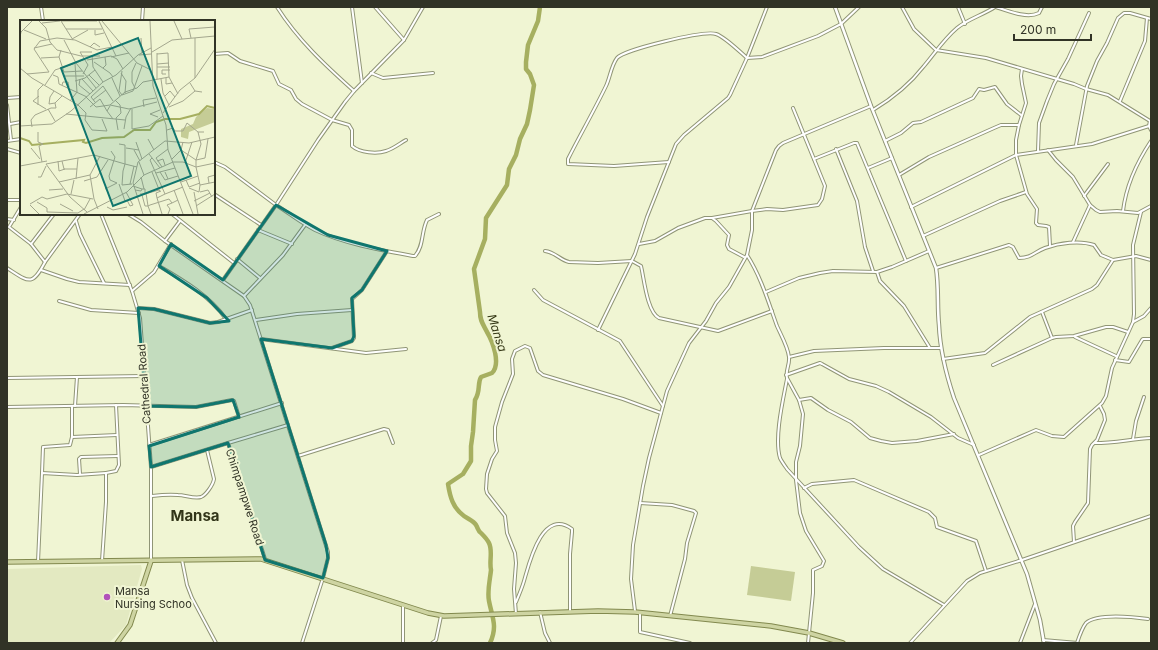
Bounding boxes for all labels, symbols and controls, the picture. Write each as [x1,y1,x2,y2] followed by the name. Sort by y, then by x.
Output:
[1014,16,1091,42] scale bar
[20,20,215,215] inset map
[1020,22,1056,37] text: 200 m
[484,312,511,354] water label: Mansa
[134,344,154,424] street label: Cathedral Road
[223,447,267,547] street label: Chimpampwe Road
[170,506,220,525] district label: Mansa
[115,584,192,611] place label: Mansa Nursing Schoo
[102,592,112,602] marker: Mansa Nursing Schoo

